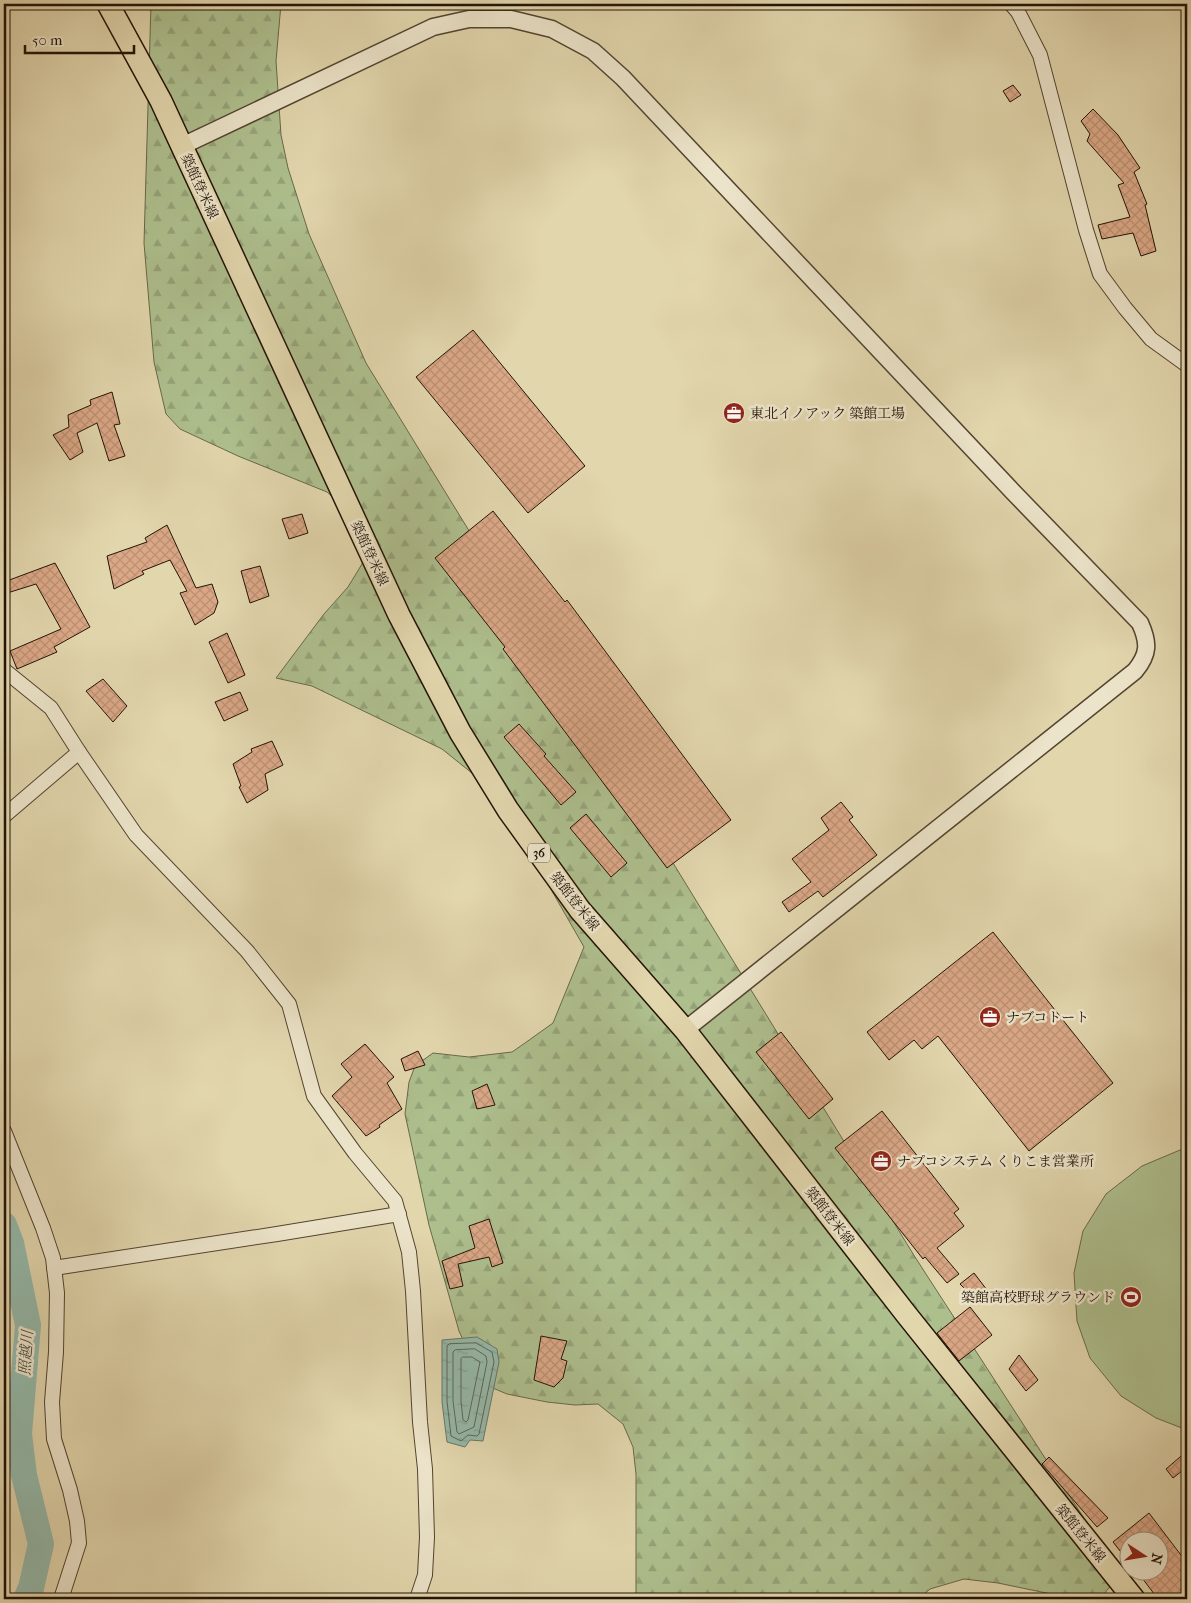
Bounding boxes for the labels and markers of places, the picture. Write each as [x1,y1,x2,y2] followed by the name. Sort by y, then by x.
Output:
[722,401,746,425] office icon: 東北イノアック 築館工場
[750,405,905,422] place label: 東北イノアック 築館工場
[978,1005,1002,1029] office icon: ナブコトート
[1006,1009,1089,1026] place label: ナブコトート
[869,1149,893,1173] office icon: ナプコシステム くりこま営業所
[897,1153,1094,1170] place label: ナプコシステム くりこま営業所
[1119,1285,1143,1309] sports icon: 築館高校野球グラウンド
[961,1289,1115,1306] place label: 築館高校野球グラウンド

